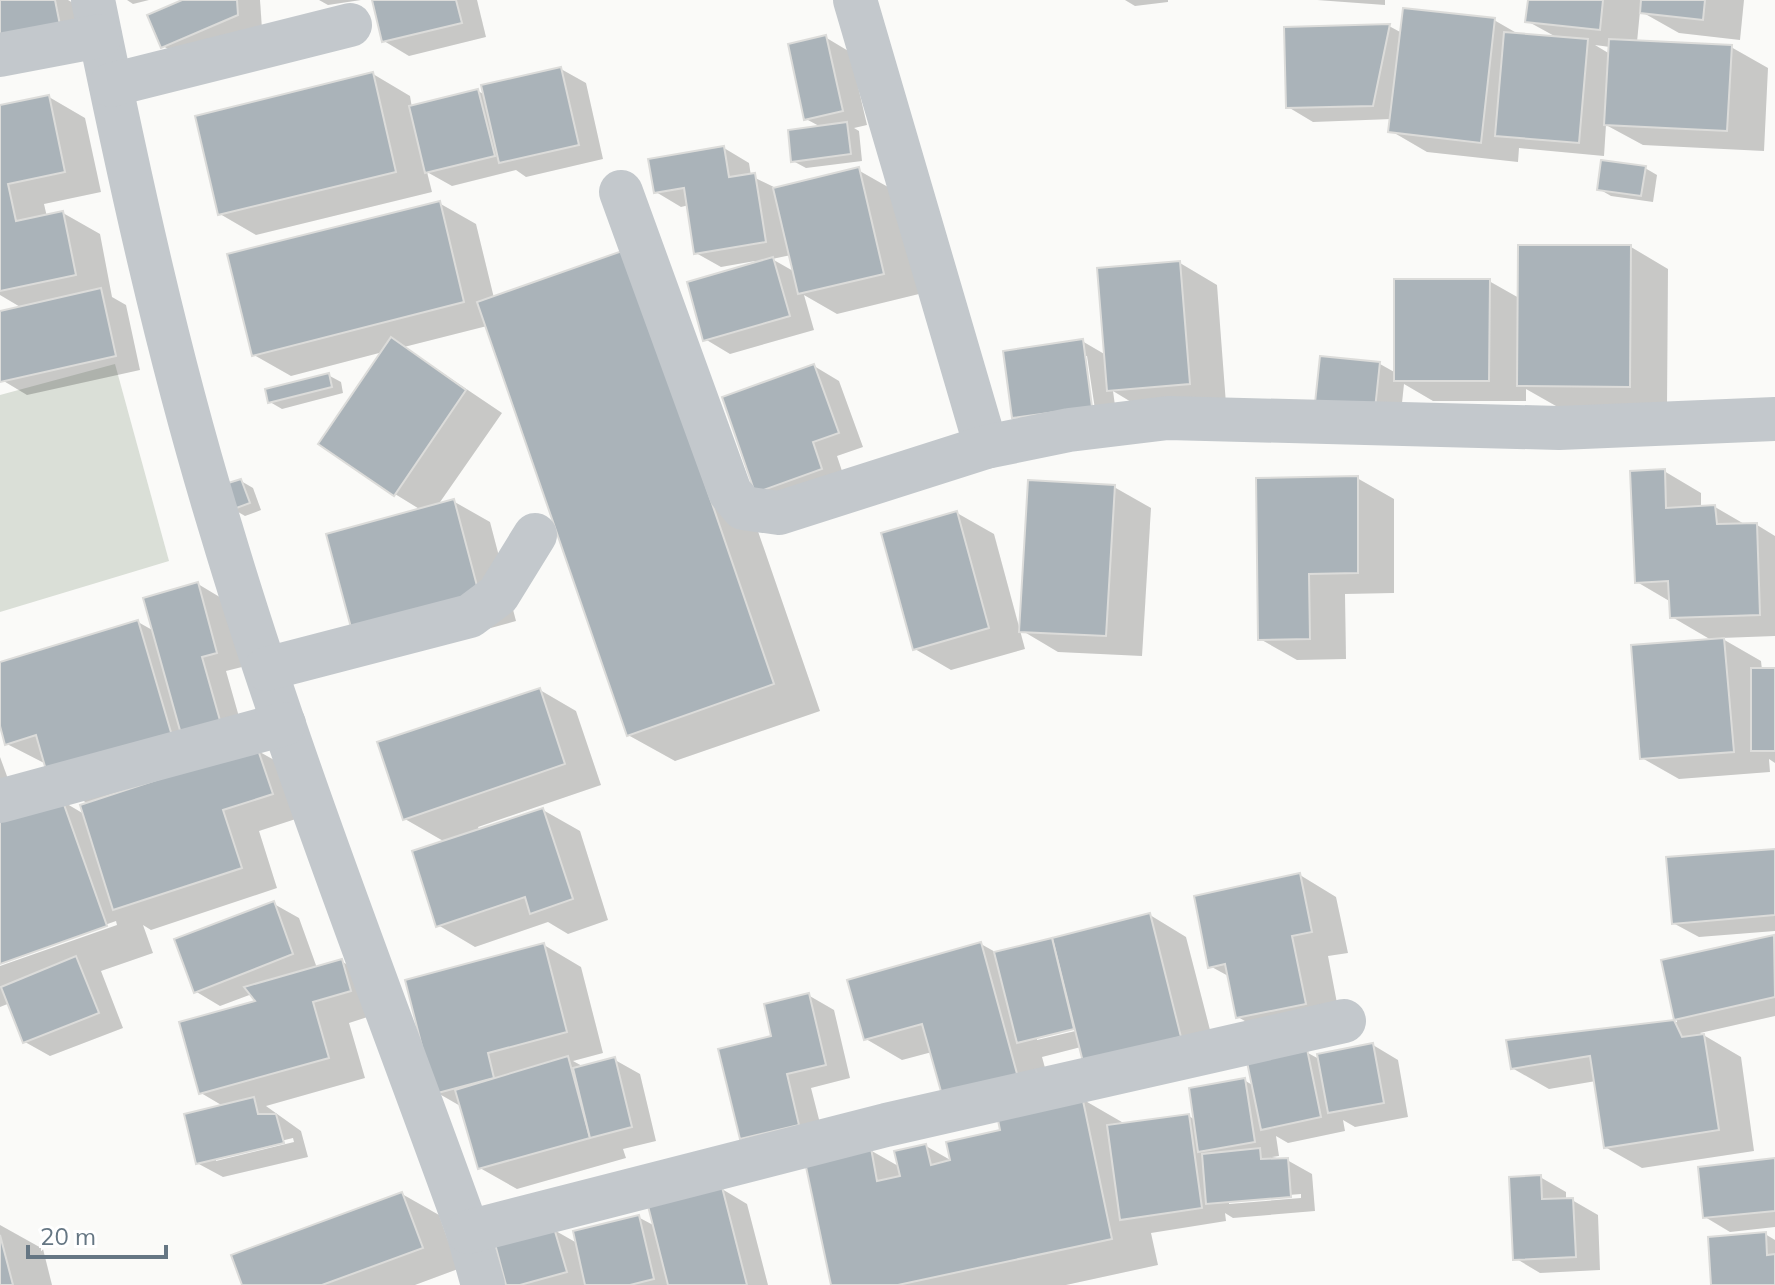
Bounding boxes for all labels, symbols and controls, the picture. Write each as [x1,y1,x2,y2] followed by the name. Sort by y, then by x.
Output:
[28,1209,166,1259] scale bar
[40,1221,96,1251] text: 20 m

